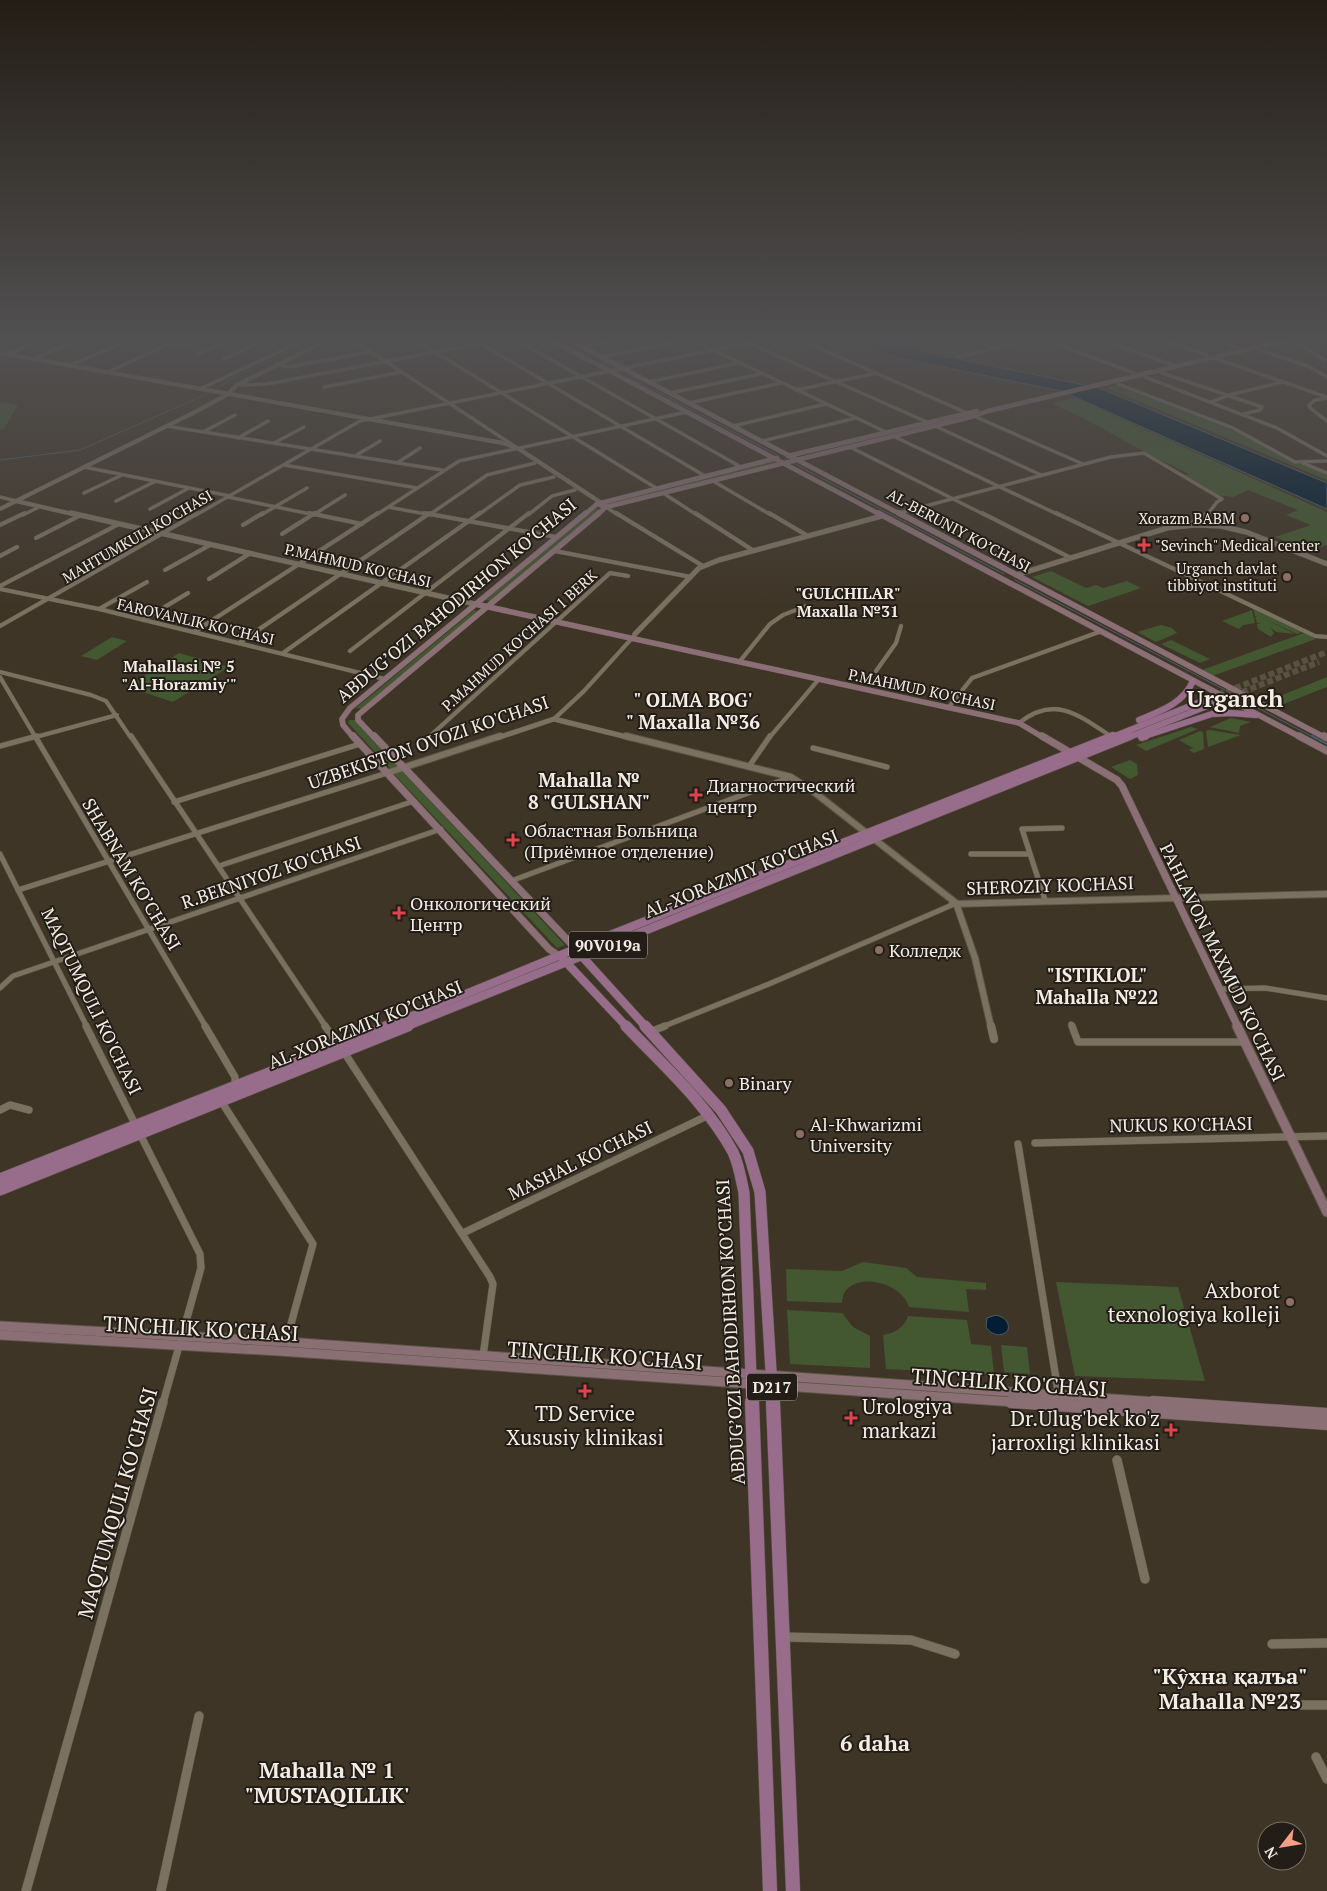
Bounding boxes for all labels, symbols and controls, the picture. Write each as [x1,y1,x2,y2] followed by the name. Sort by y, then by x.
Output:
[884,484,1034,576] street label: AL-BERUNIY KO’CHASI
[58,485,216,587] street label: MAHTUMKULI KO'CHASI
[331,492,581,708] street label: ABDUG’OZI BAHODIRHON KO’CHASI
[1138,508,1235,528] place label: Xorazm BABM
[1239,512,1251,524] marker: Xorazm BABM
[1155,535,1320,555] place label: "Sevinch" Medical center
[283,538,433,592] street label: P.MAHMUD KO'CHASI
[1137,538,1151,552] marker: "Sevinch" Medical center
[1167,558,1277,595] place label: Urganch davlat tibbiyot instituti
[437,565,601,715] street label: P.MAHMUD KO'CHASI 1 BERK
[1281,571,1293,583] marker: Urganch davlat tibbiyot instituti
[795,582,901,622] district label: "GULCHILAR" Maxalla №31
[115,593,277,649] street label: FAROVANLIK KO'CHASI
[121,655,237,695] district label: Mahallasi № 5 "Аl-Horazmiy'"
[847,664,997,714] street label: P.MAHMUD KO'CHASI
[1187,682,1284,714] district label: Urganch
[626,687,760,734] district label: " OLMA BOG' " Maxalla №36
[304,689,552,795] street label: UZBEKISTON OVOZI KO'CHASI
[528,767,650,814] district label: Mahalla № 8 "GULSHAN"
[707,773,855,818] place label: Диагностический центр
[689,788,703,802] marker: Диагностический центр
[77,794,187,954] street label: SHABNAM KO’CHASI
[524,818,714,863] place label: Областная Больница (Приёмное отделение)
[640,823,842,923] street label: AL-XORAZMIY KO’CHASI
[178,830,364,914] street label: R.BEKNIYOZ KO'CHASI
[506,833,520,847] marker: Областная Больница (Приёмное отделение)
[1155,839,1291,1085] street label: PAHLAVON MAXMUD KO'CHASI
[966,870,1134,900] street label: SHEROZIY KOCHASI
[410,891,551,936] place label: Онкологический Центр
[36,904,148,1098] street label: MAQTUMQULI KO'CHASI
[392,906,406,920] marker: Онкологический Центр
[569,932,647,958] road number: 90V019a
[889,938,961,962] place label: Колледж
[873,944,885,956] marker: Колледж
[1035,962,1159,1009] district label: "ISTIKLOL" Mahalla №22
[264,974,466,1074] street label: AL-XORAZMIY KO’CHASI
[739,1071,792,1095] place label: Binary
[723,1077,735,1089] marker: Binary
[1109,1111,1253,1137] street label: NUKUS KO'CHASI
[810,1112,922,1157] place label: Al-Khwarizmi University
[504,1115,656,1205] street label: MASHAL KO'CHASI
[794,1128,806,1140] marker: Al-Khwarizmi University
[710,1179,750,1485] street label: ABDUG’OZI BAHODIRHON KO’CHASI
[1108,1276,1280,1328] place label: Axborot texnologiya kolleji
[1284,1296,1296,1308] marker: Axborot texnologiya kolleji
[102,1309,300,1347] street label: TINCHLIK KO'CHASI
[506,1334,704,1376] street label: TINCHLIK KO'CHASI
[910,1361,1108,1403] street label: TINCHLIK KO'CHASI
[747,1374,797,1400] road number: D217
[71,1384,163,1622] street label: MAQTUMQULI KO'CHASI
[578,1384,592,1398] marker: TD Service Xususiy klinikasi
[862,1392,953,1444] place label: Urologiya markazi
[506,1399,664,1451] place label: TD Service Xususiy klinikasi
[991,1404,1160,1456] place label: Dr.Ulug'bek ko'z jarroxligi klinikasi
[844,1411,858,1425] marker: Urologiya markazi
[1164,1423,1178,1437] marker: Dr.Ulug'bek ko'z jarroxligi klinikasi
[1153,1661,1307,1715] district label: "Kŷхна қалъа" Mahalla №23
[840,1728,910,1757] district label: 6 daha
[245,1755,409,1809] district label: Mahalla № 1 "MUSTAQILLIK'
[1257,1821,1307,1871] north arrow
[1259,1843,1281,1862] text: N

